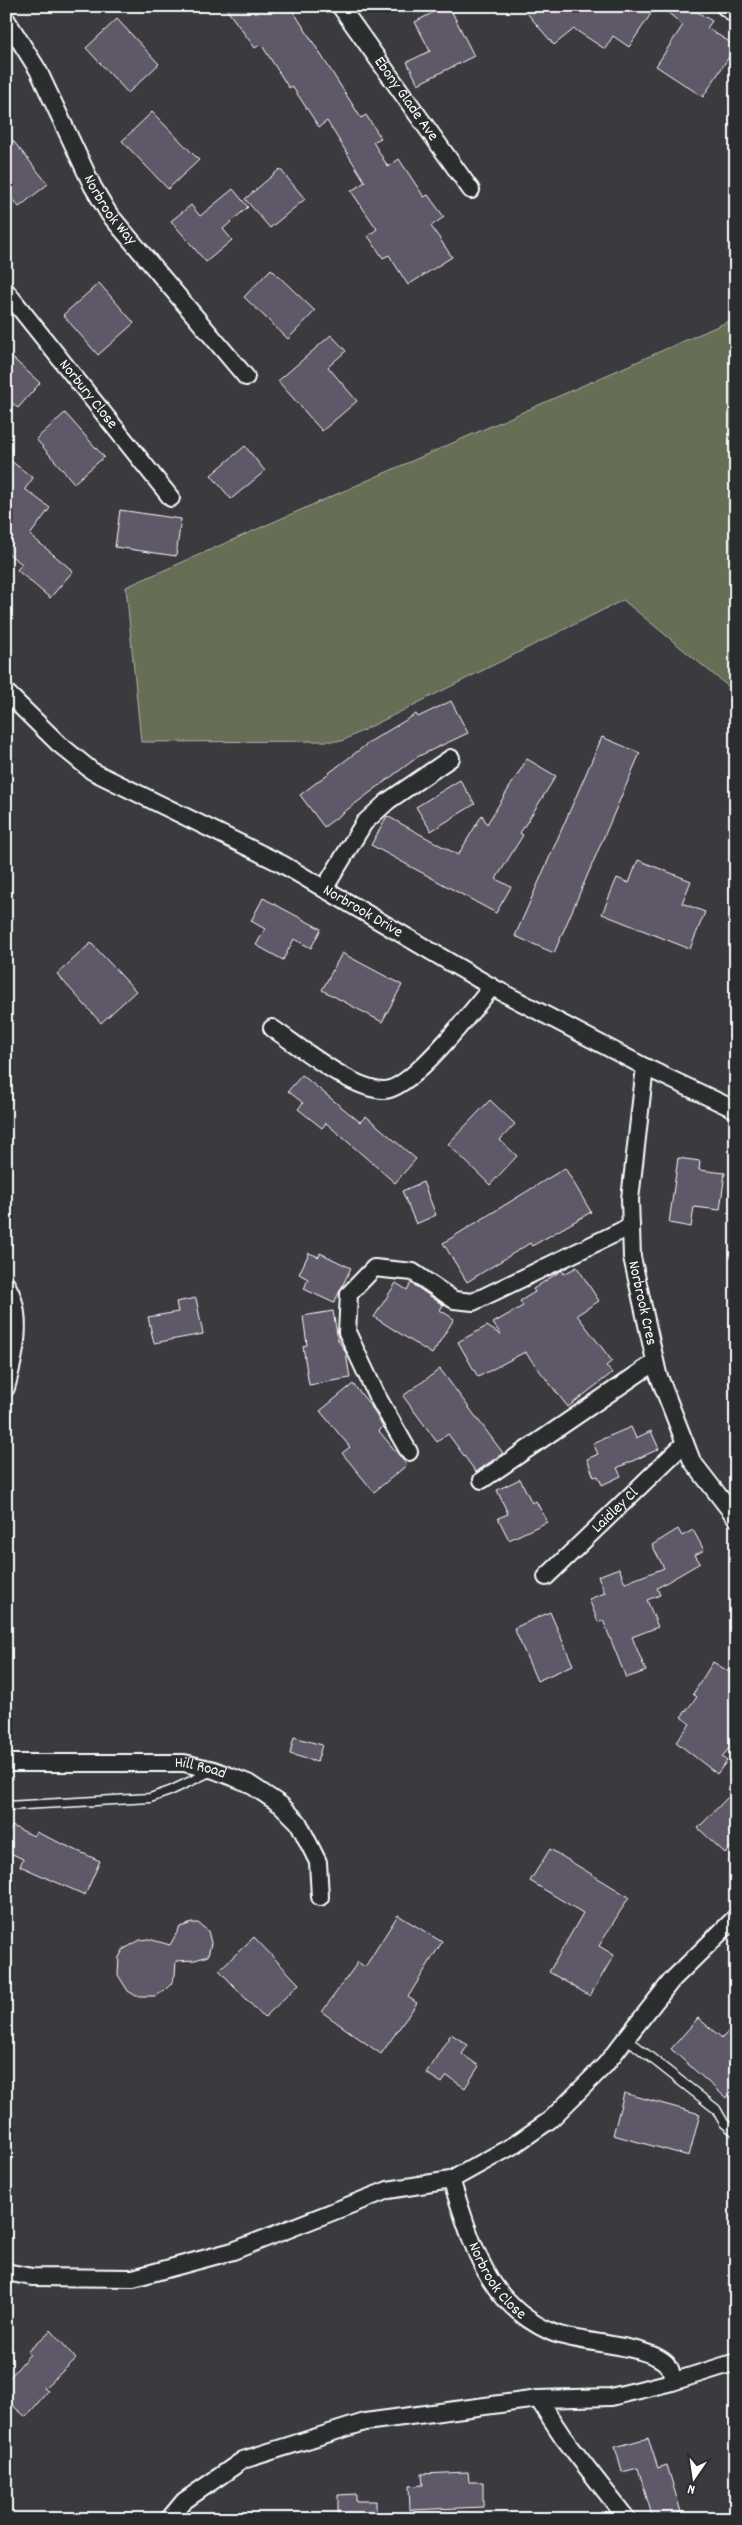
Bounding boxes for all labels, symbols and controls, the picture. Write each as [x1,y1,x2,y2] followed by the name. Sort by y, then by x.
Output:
[368,52,444,146] street label: Ebony Glade Ave
[77,171,143,251] street label: Norbrook Way
[53,354,123,434] street label: Norbury Close
[318,879,407,944] street label: Norbrook Drive
[622,1259,663,1348] street label: Norbrook Cres
[587,1482,644,1539] street label: Laidley Cl
[175,1752,230,1785] street label: Hill Road
[462,2239,531,2325] street label: Norbrook Close
[670,2452,720,2502] north arrow
[686,2478,697,2499] text: N

